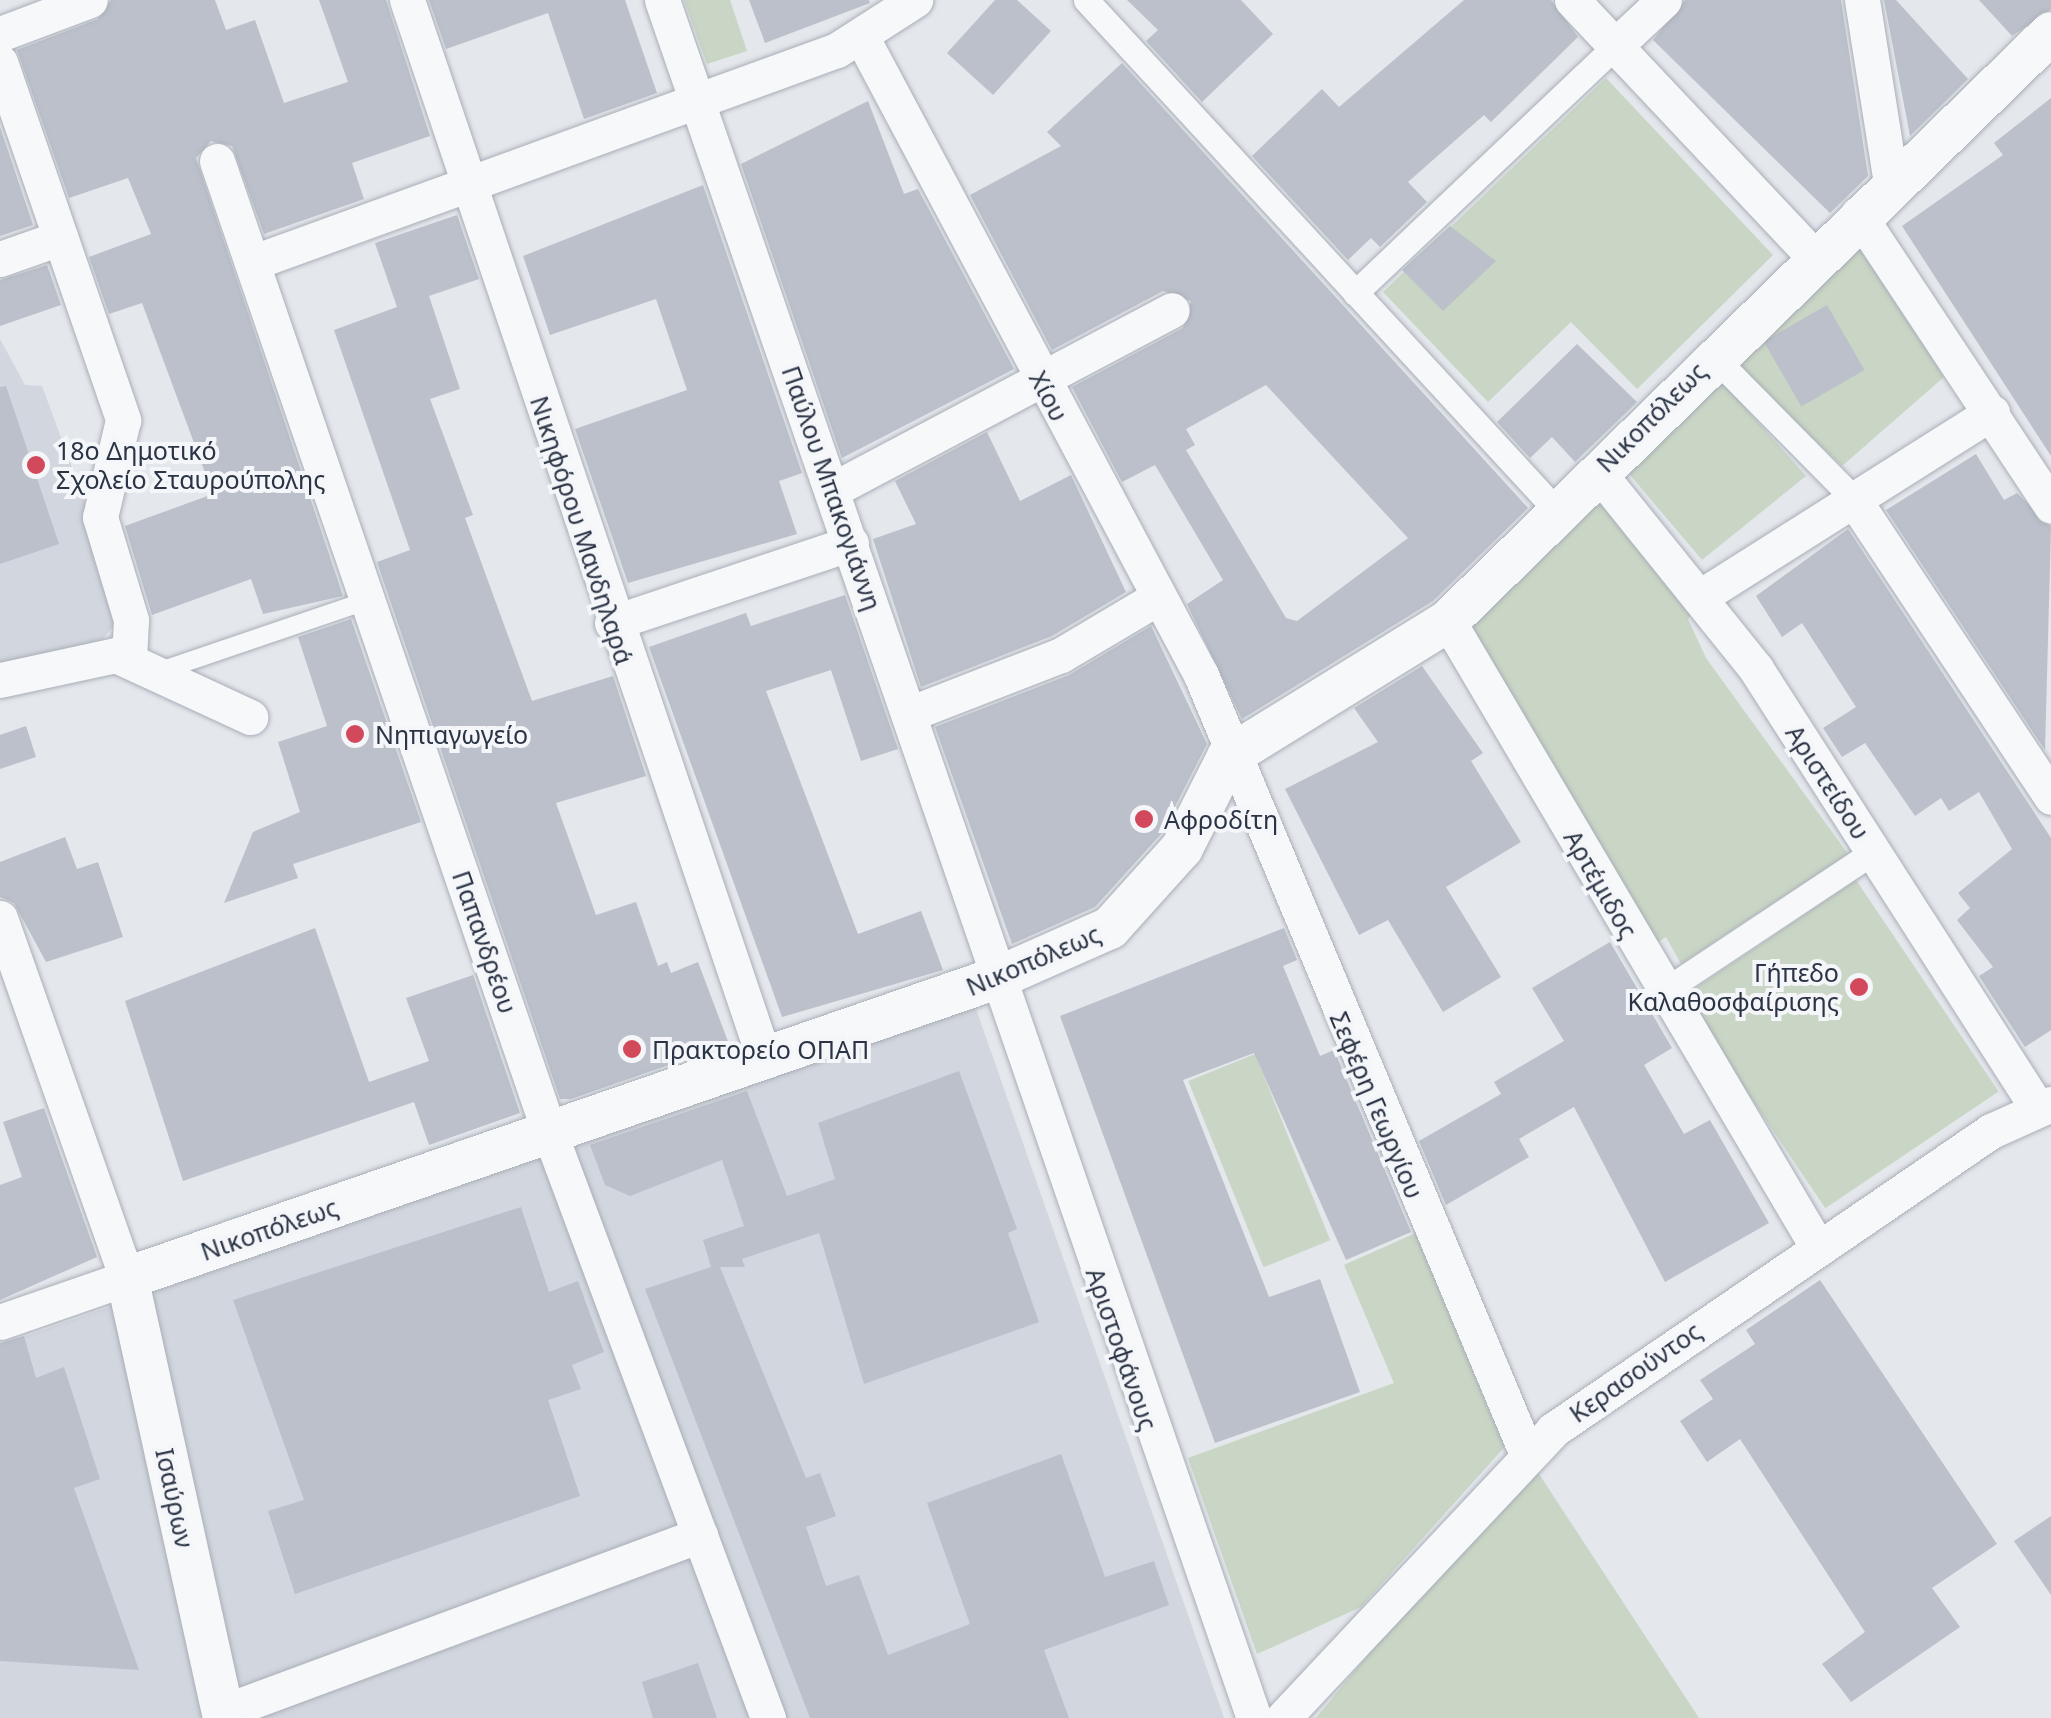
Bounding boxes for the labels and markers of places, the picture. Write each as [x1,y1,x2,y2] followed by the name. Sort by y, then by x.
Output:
[56,436,325,495] place label: 18ο Δημοτικό Σχολείο Σταυρούπολης
[25,454,47,476] marker: 18ο Δημοτικό Σχολείο Σταυρούπολης
[375,719,528,749] place label: Νηπιαγωγείο
[344,723,366,745] marker: Νηπιαγωγείο
[1164,804,1278,834] place label: Αφροδίτη
[1133,808,1155,830] marker: Αφροδίτη
[1628,958,1839,1017] place label: Γήπεδο Καλαθοσφαίρισης
[1848,976,1870,998] marker: Γήπεδο Καλαθοσφαίρισης
[652,1034,869,1064] place label: Πρακτορείο ΟΠΑΠ
[621,1038,643,1060] marker: Πρακτορείο ΟΠΑΠ

